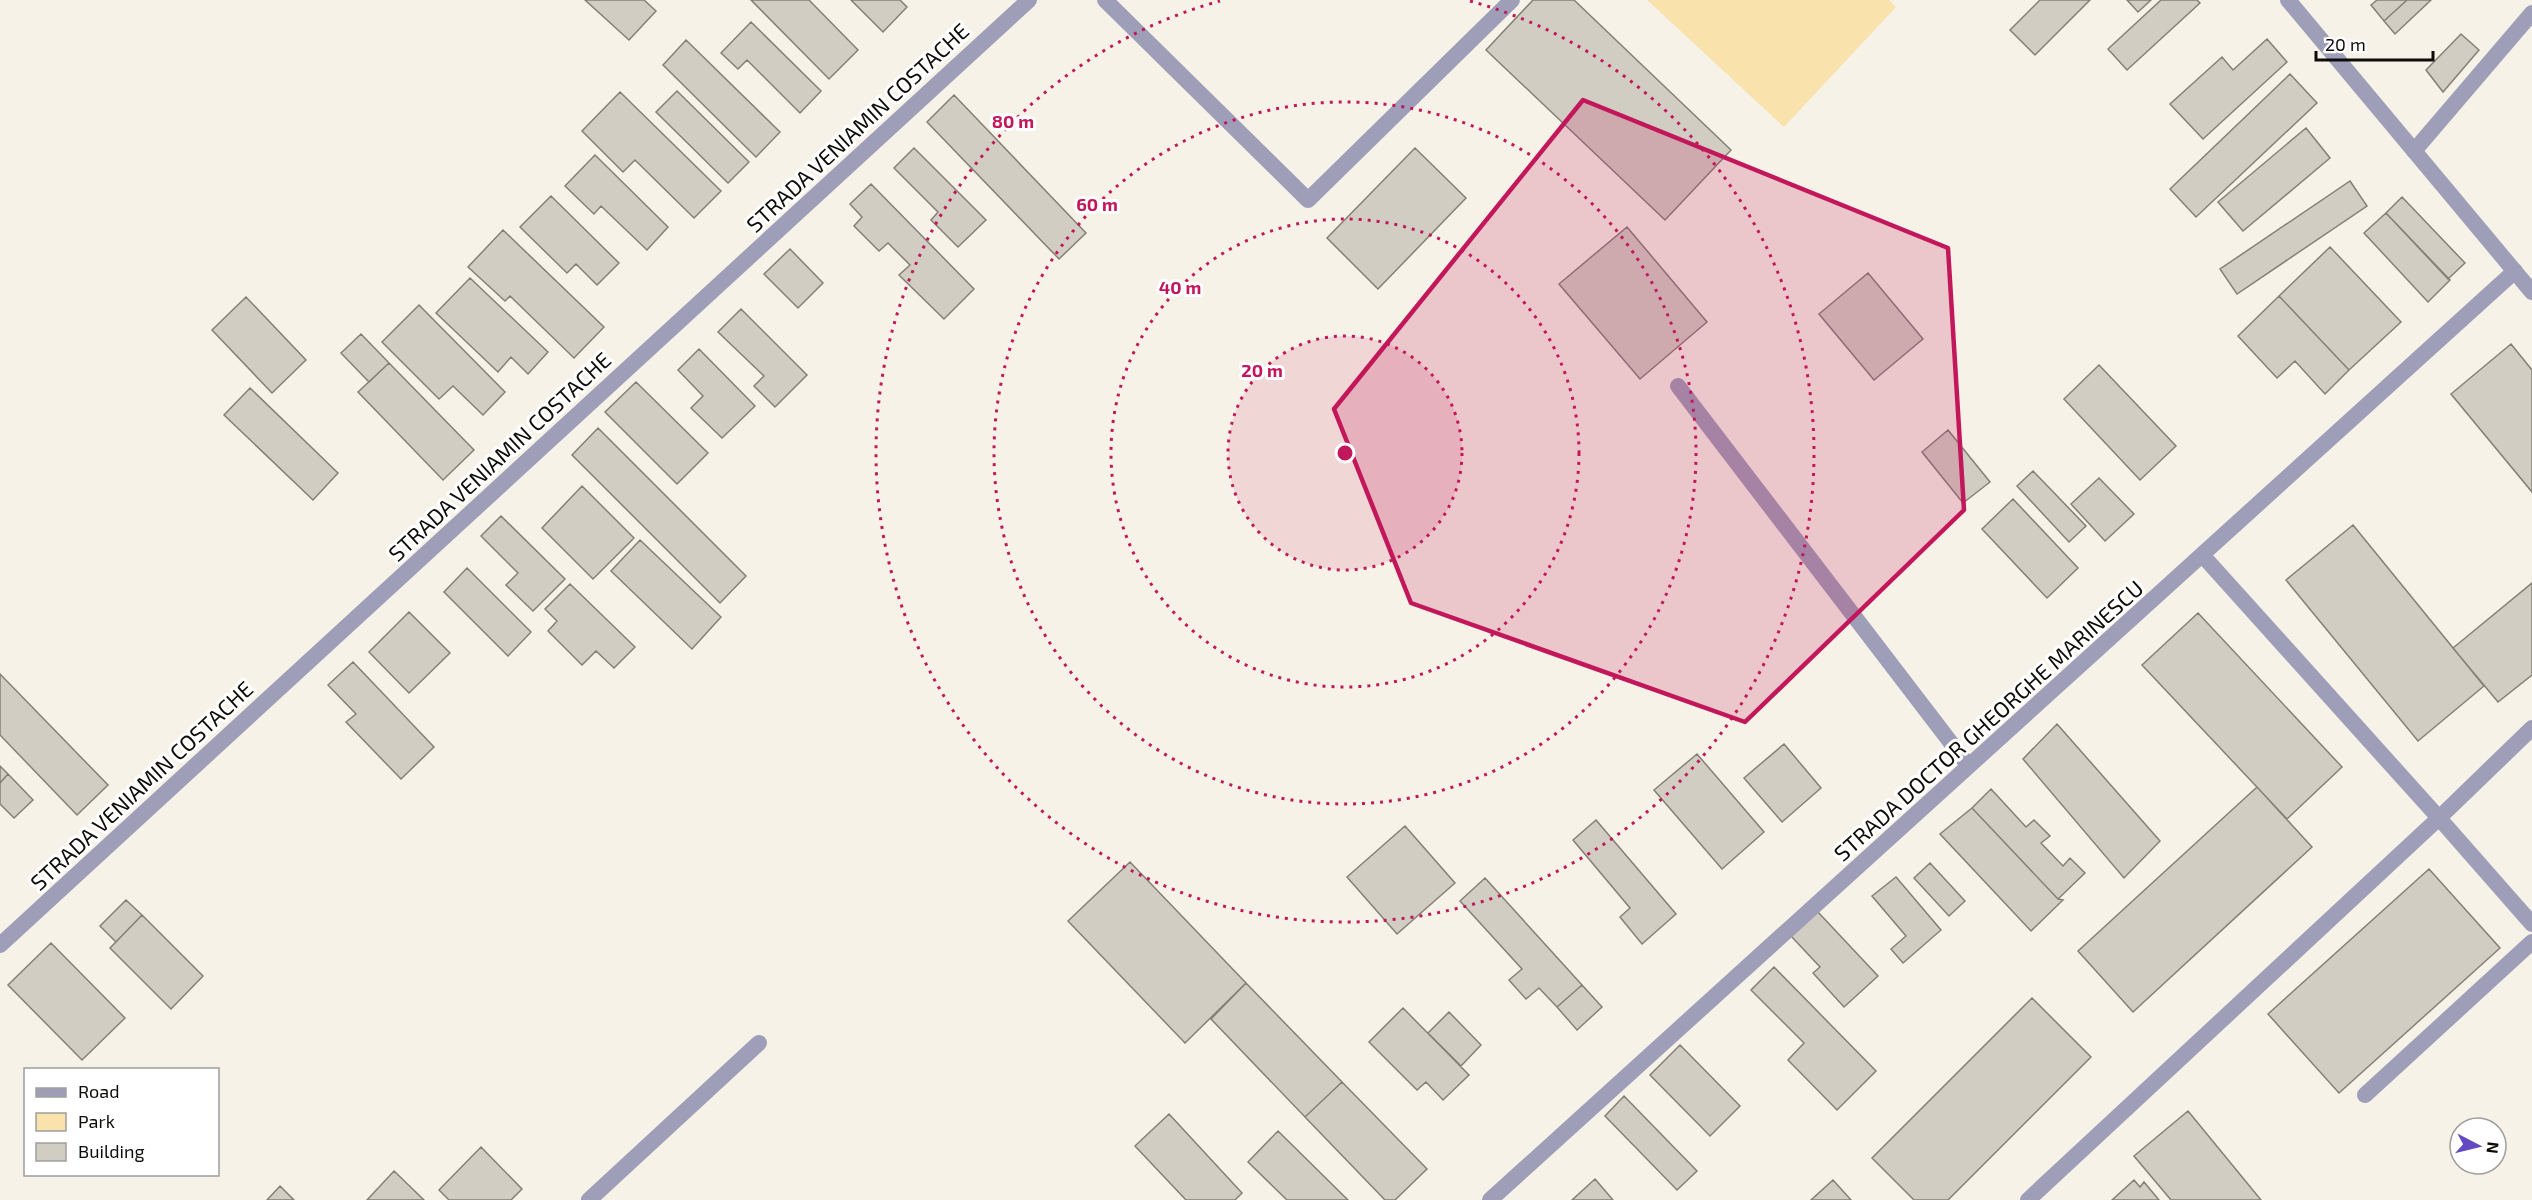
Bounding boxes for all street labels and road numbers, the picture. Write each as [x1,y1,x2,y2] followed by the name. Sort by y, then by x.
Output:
[740,17,974,237] street label: STRADA VENIAMIN COSTACHE
[382,346,616,566] street label: STRADA VENIAMIN COSTACHE
[1828,574,2148,866] street label: STRADA DOCTOR GHEORGHE MARINESCU
[24,675,258,895] street label: STRADA VENIAMIN COSTACHE

